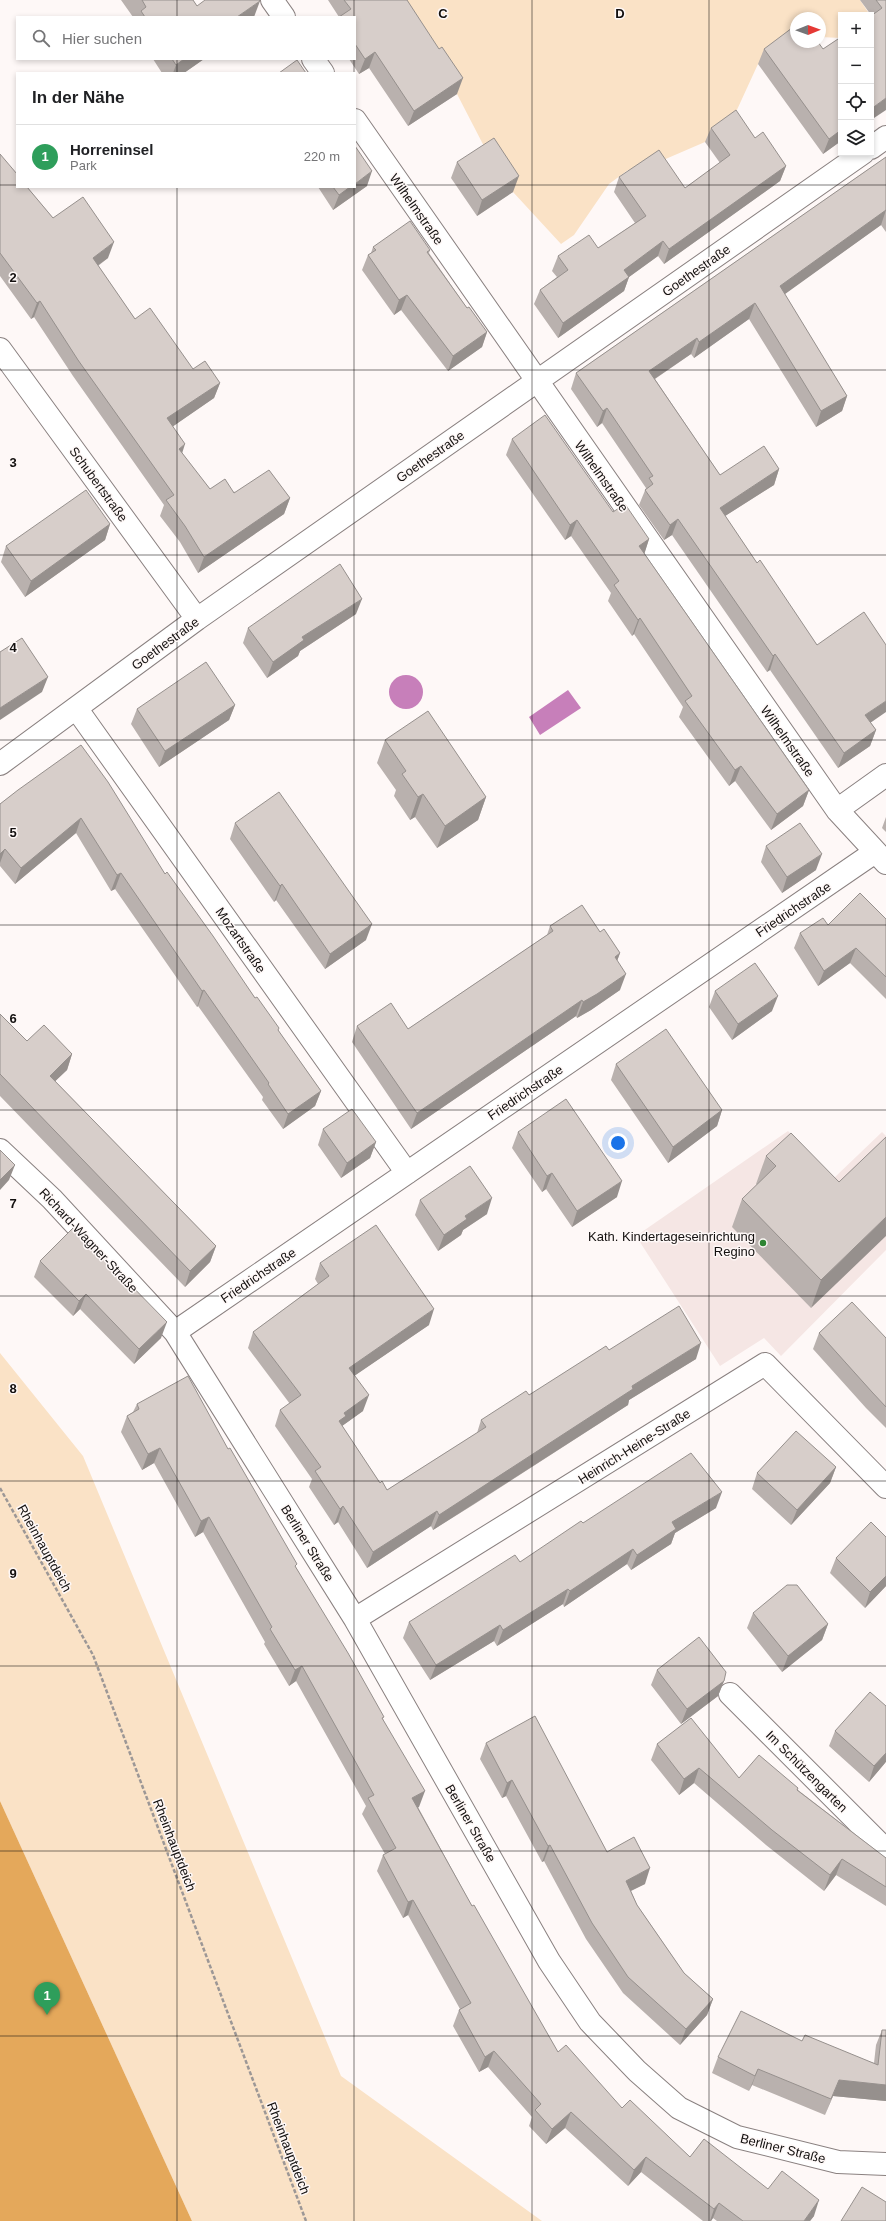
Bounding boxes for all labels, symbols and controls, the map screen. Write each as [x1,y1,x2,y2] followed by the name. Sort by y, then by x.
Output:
[438,6,448,21] text: C
[615,6,625,21] text: D
[790,12,826,48] north arrow
[838,12,874,156] map controls
[838,12,874,48] button: +
[16,16,356,60] search box
[30,27,52,49] icon: search
[62,30,142,47] text: Hier suchen
[838,48,874,84] button: −
[838,84,874,120] button: locate
[32,88,125,107] text: In der Nähe
[838,120,874,156] button: layers
[70,141,153,158] text: Horreninsel
[41,149,49,164] text: 1
[304,149,340,164] text: 220 m
[70,158,97,173] text: Park
[387,171,447,248] street label: Wilhelmstraße
[659,241,733,299] street label: Goethestraße
[9,270,17,285] text: 2
[393,427,467,485] street label: Goethestraße
[572,438,632,515] street label: Wilhelmstraße
[66,444,131,525] street label: Schubertstraße
[9,455,17,470] text: 3
[129,614,202,673] street label: Goethestraße
[9,640,17,655] text: 4
[758,703,818,780] street label: Wilhelmstraße
[9,825,17,840] text: 5
[753,879,834,940] street label: Friedrichstraße
[212,905,269,976] street label: Mozartstraße
[9,1011,17,1026] text: 6
[485,1062,566,1123] street label: Friedrichstraße
[608,1133,628,1153] your location
[36,1185,141,1296] street label: Richard-Wagner-Straße
[9,1196,17,1211] text: 7
[588,1229,755,1259] place label: Kath. Kindertageseinrichtung Regino
[758,1238,768,1248] marker: Kath. Kindertageseinrichtung Regino
[218,1245,299,1306] street label: Friedrichstraße
[9,1381,17,1396] text: 8
[575,1406,693,1487] street label: Heinrich-Heine-Straße
[14,1502,75,1595] street label: Rheinhauptdeich
[278,1502,337,1584] street label: Berliner Straße
[9,1566,17,1581] text: 9
[763,1727,851,1815] street label: Im Schützengarten
[442,1782,499,1865] street label: Berliner Straße
[150,1797,199,1893] street label: Rheinhauptdeich
[34,1982,60,2015] pin: 1
[264,2100,313,2196] street label: Rheinhauptdeich
[739,2131,827,2166] street label: Berliner Straße

